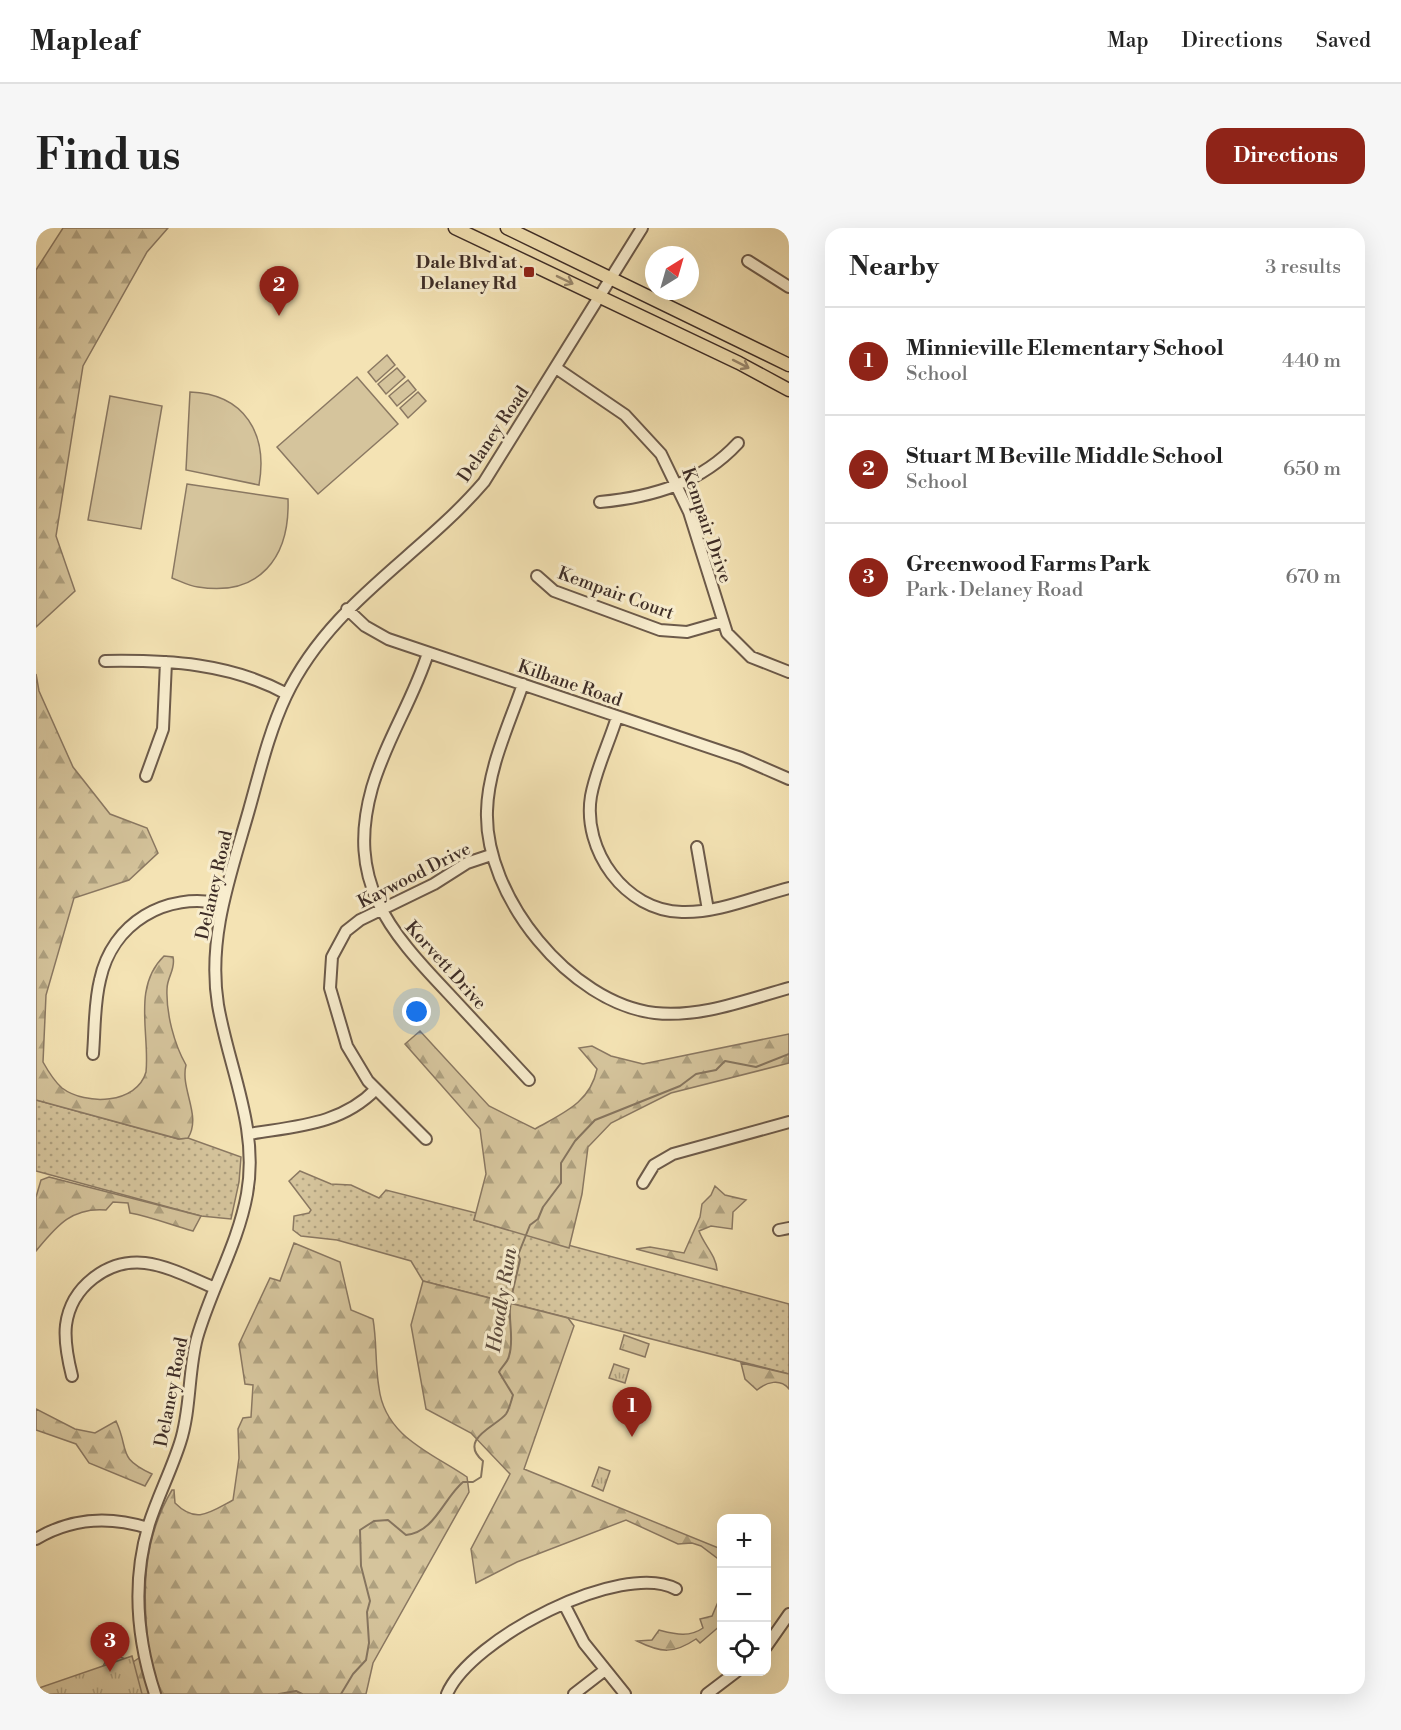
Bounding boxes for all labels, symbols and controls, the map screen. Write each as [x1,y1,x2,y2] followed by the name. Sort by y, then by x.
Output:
[30,24,138,59] text: Mapleaf
[1107,28,1149,54] text: Map
[1182,28,1283,54] text: Directions
[1316,28,1371,54] text: Saved
[1206,128,1365,184] button: Directions
[36,130,180,183] text: Find us
[645,246,699,300] north arrow
[416,251,518,295] place label: Dale Blvd at Delaney Rd
[849,251,939,283] text: Nearby
[1265,255,1341,280] text: 3 results
[522,265,536,279] marker: Dale Blvd at Delaney Rd
[260,266,298,316] pin: 2
[556,275,574,287] one-way arrow
[906,335,1224,362] text: Minnieville Elementary School
[864,349,873,374] text: 1
[1282,349,1341,374] text: 440 m
[732,358,749,370] one-way arrow
[906,362,968,387] text: School
[453,381,535,487] street label: Delaney Road
[906,443,1223,470] text: Stuart M Beville Middle School
[862,457,875,482] text: 2
[1283,457,1341,482] text: 650 m
[676,464,737,586] street label: Kempair Drive
[906,470,968,495] text: School
[906,551,1150,578] text: Greenwood Farms Park
[554,562,678,625] street label: Kempair Court
[862,565,875,590] text: 3
[1285,565,1341,590] text: 670 m
[906,578,1083,603] text: Park · Delaney Road
[515,655,626,712] street label: Kilbane Road
[191,827,238,942] street label: Delaney Road
[354,837,475,914] street label: Kaywood Drive
[400,916,492,1015] street label: Korvett Drive
[402,997,431,1026] your location
[482,1245,523,1355] water label: Hoadly Run
[150,1334,194,1449] street label: Delaney Road
[612,1388,652,1437] pin: 1
[717,1514,771,1676] map controls
[717,1514,771,1568] button: +
[717,1568,771,1622] button: −
[90,1622,130,1672] pin: 3
[717,1622,771,1676] button: locate

